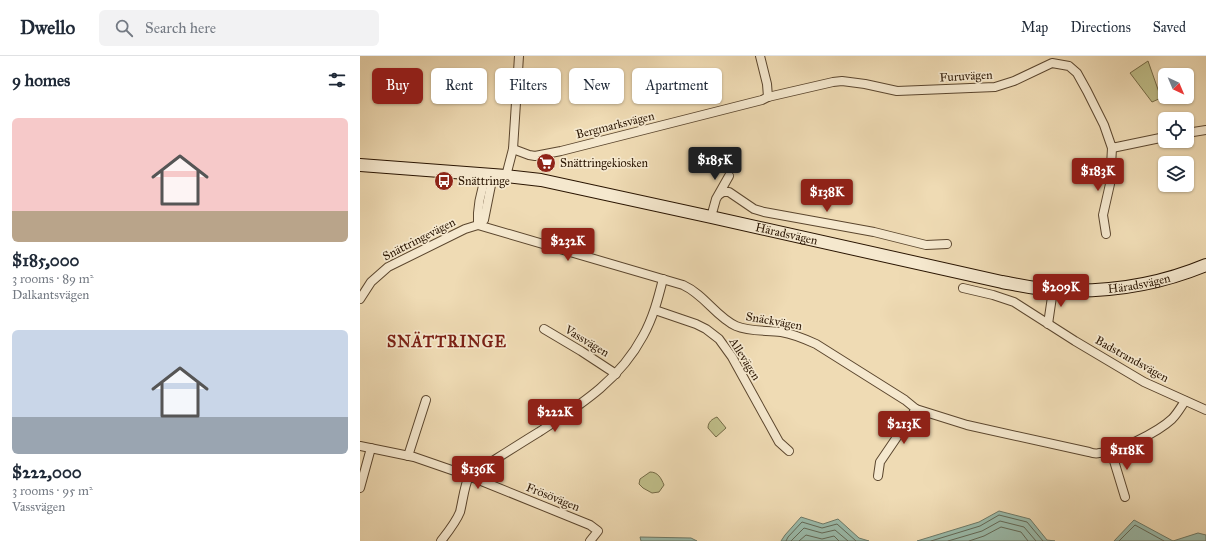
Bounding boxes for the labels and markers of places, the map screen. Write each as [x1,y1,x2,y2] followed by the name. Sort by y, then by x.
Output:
[687,147,743,181] pin: $185K
[535,152,557,174] supermarket icon: Snättringekiosken
[560,156,649,171] place label: Snättringekiosken
[1070,158,1126,192] pin: $183K
[433,170,455,192] bus stop icon: Snättringe
[458,174,510,189] place label: Snättringe
[799,179,855,213] pin: $138K
[540,228,596,262] pin: $232K
[1033,274,1089,308] pin: $209K
[527,399,583,433] pin: $222K
[876,411,932,445] pin: $213K
[1099,437,1155,471] pin: $118K
[450,456,506,490] pin: $136K

